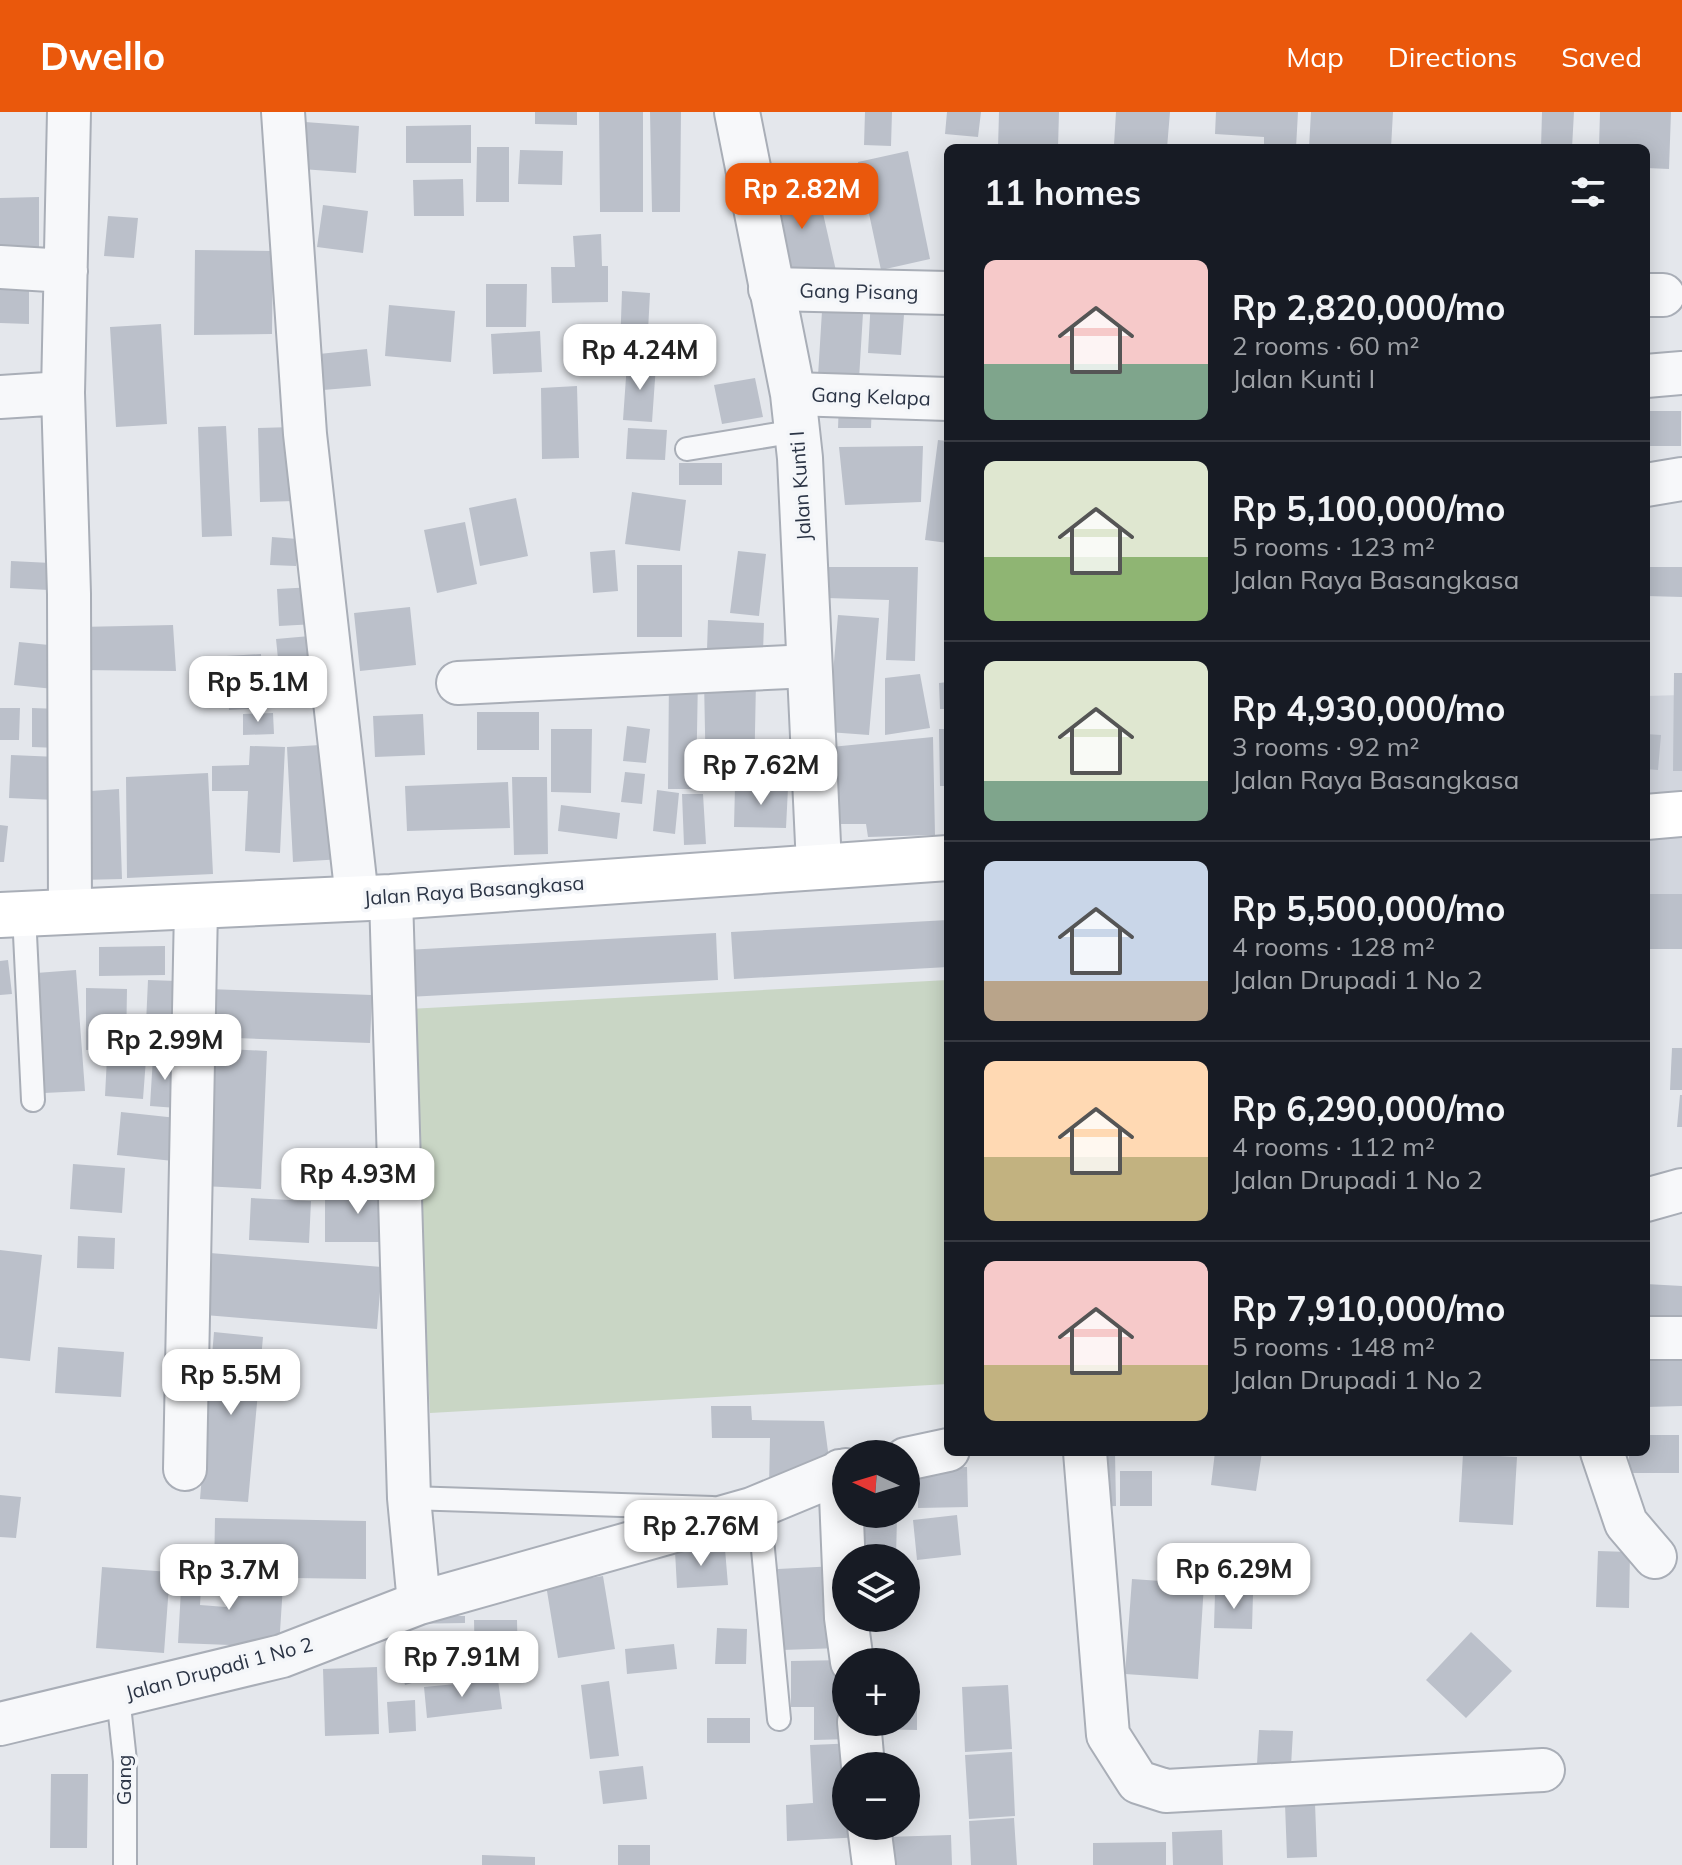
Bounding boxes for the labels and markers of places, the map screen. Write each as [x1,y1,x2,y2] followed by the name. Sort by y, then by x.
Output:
[719,163,885,231] pin: Rp 2.82M
[557,324,723,392] pin: Rp 4.24M
[184,656,332,724] pin: Rp 5.1M
[678,739,844,807] pin: Rp 7.62M
[82,1014,248,1082] pin: Rp 2.99M
[275,1148,441,1216] pin: Rp 4.93M
[157,1349,305,1417] pin: Rp 5.5M
[618,1500,784,1568] pin: Rp 2.76M
[1151,1543,1317,1611] pin: Rp 6.29M
[155,1544,303,1612] pin: Rp 3.7M
[379,1631,545,1699] pin: Rp 7.91M

